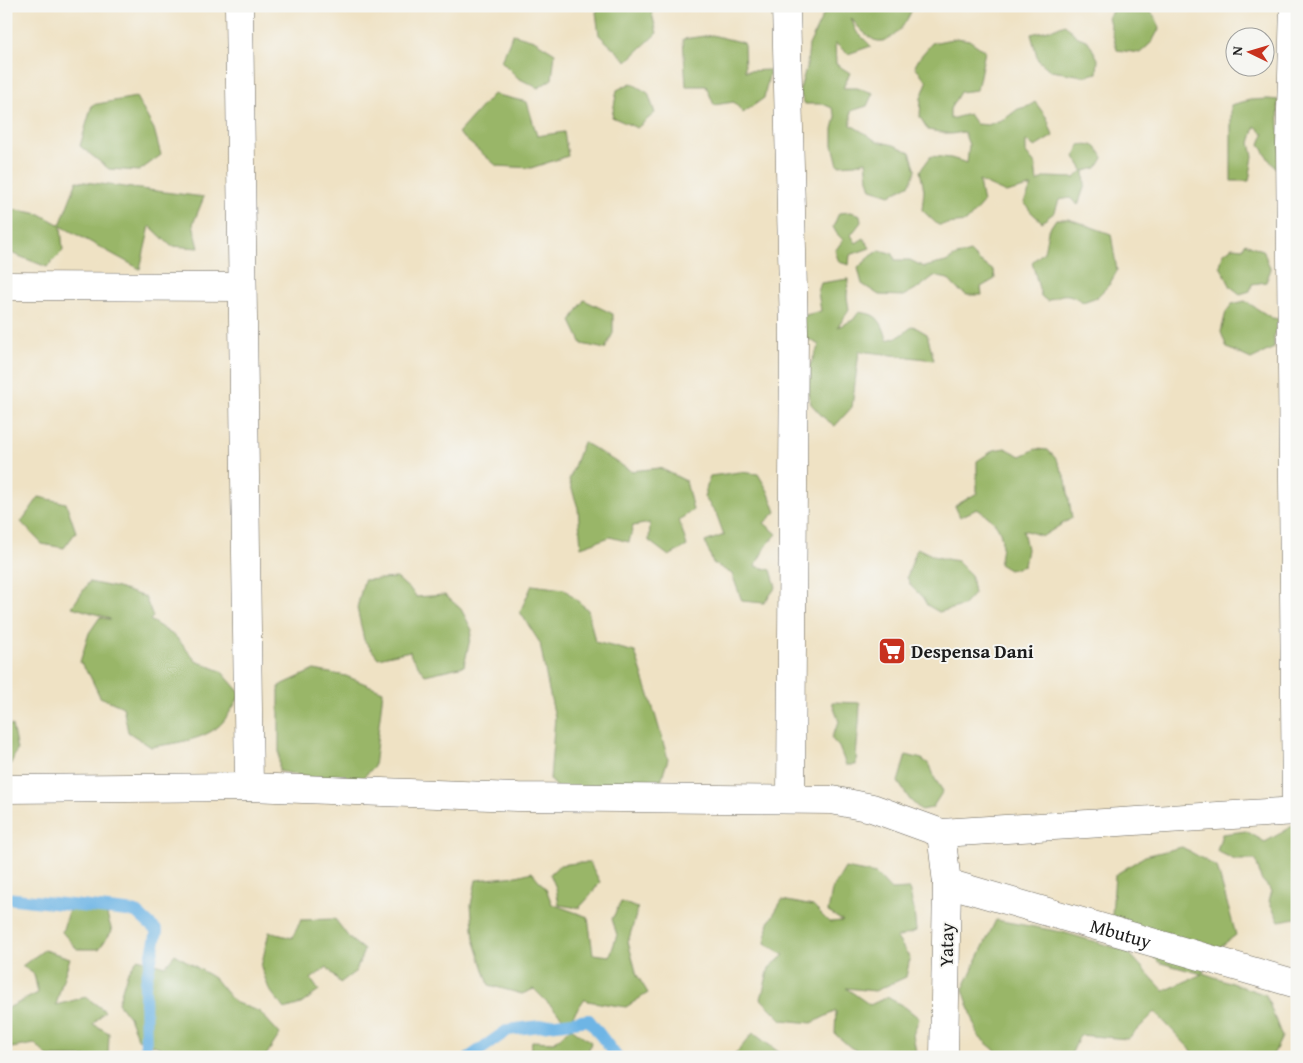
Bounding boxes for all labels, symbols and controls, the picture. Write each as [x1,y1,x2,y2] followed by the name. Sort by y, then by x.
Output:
[1226,28,1276,78] north arrow
[1227,45,1247,56] text: N
[877,636,907,666] supermarket icon: Despensa Dani
[911,637,1034,665] place label: Despensa Dani
[1087,911,1155,955] street label: Mbutuy
[932,922,960,967] street label: Yatay

